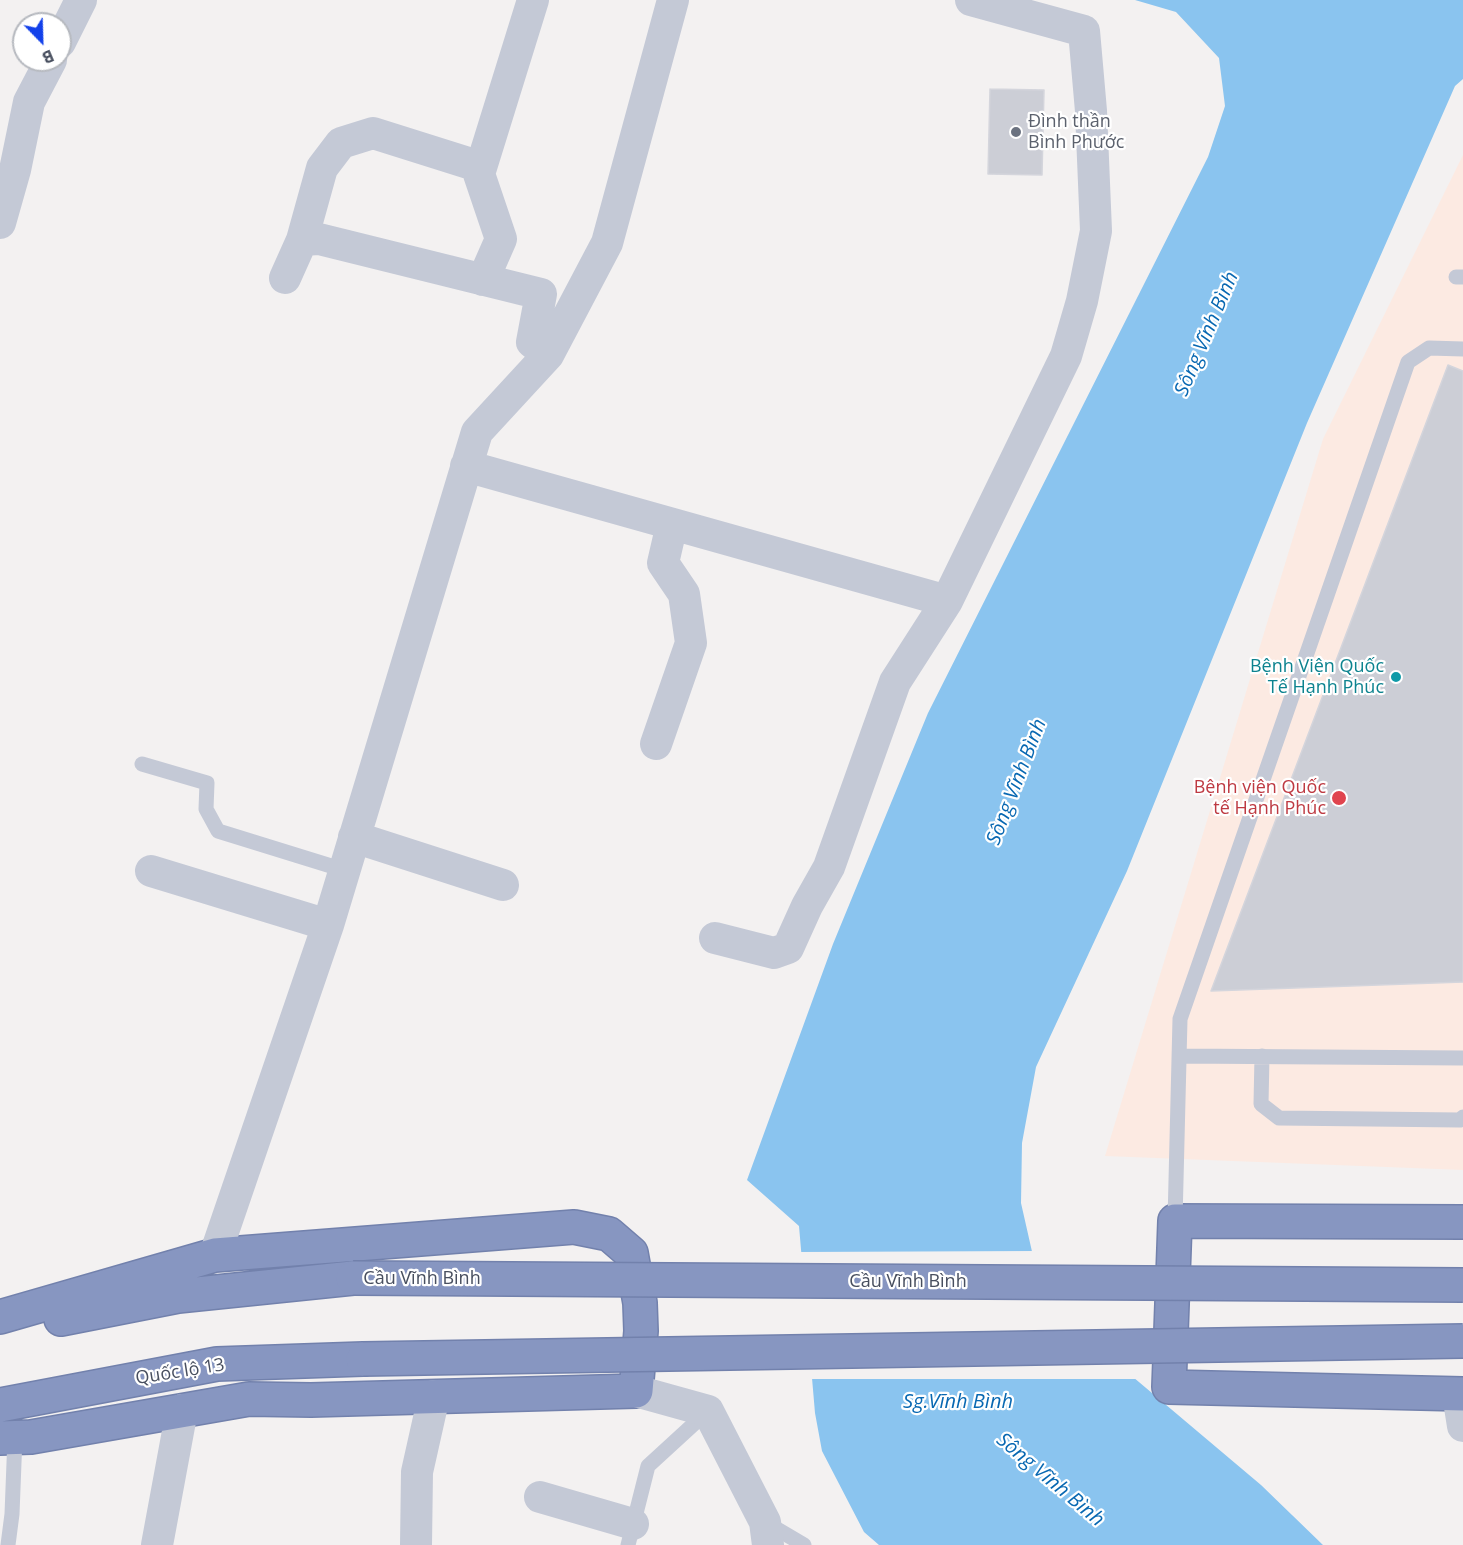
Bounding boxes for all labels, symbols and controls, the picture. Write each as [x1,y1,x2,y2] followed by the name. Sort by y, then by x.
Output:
[12,12,72,72] north arrow
[39,45,57,69] text: B
[1028,111,1124,154] place label: Đình thần Bình Phước
[1009,125,1023,139] marker: Đình thần Bình Phước
[1170,268,1244,400] water label: Sông Vĩnh Bình
[1250,656,1384,698] place label: Bệnh Viện Quốc Tế Hạnh Phúc
[1389,670,1403,684] marker: Bệnh Viện Quốc Tế Hạnh Phúc
[982,716,1052,848] water label: Sông Vĩnh Bình
[1194,777,1326,820] place label: Bệnh viện Quốc tế Hạnh Phúc
[1330,789,1348,807] marker: Bệnh viện Quốc tế Hạnh Phúc
[363,1268,481,1290] street label: Cầu Vĩnh Bình
[849,1271,967,1293] street label: Cầu Vĩnh Bình
[134,1354,226,1390] street label: Quốc lộ 13
[903,1390,1013,1414] water label: Sg.Vĩnh Bình
[991,1428,1109,1532] water label: Sông Vĩnh Bình

